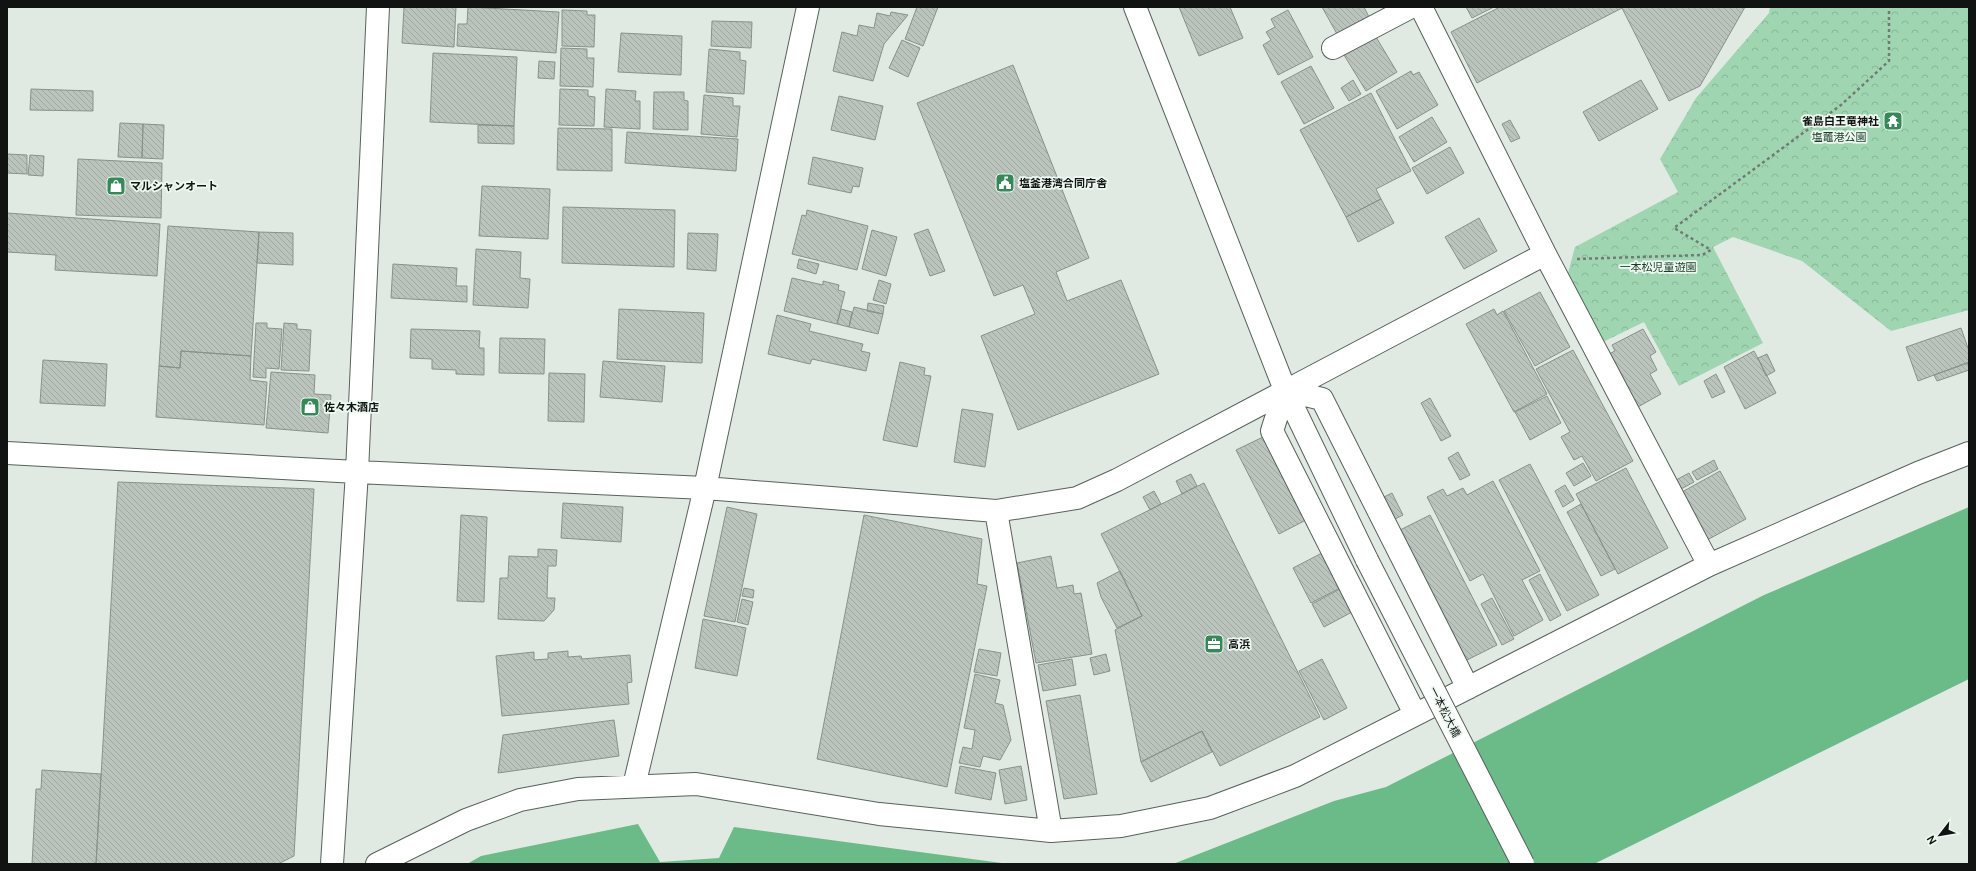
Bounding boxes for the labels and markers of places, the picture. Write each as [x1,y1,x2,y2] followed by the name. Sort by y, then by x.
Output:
[1882,110,1904,132] temple icon: 雀島白王竜神社
[1802,114,1879,128] place label: 雀島白王竜神社
[994,172,1016,194] public building icon: 塩釜港湾合同庁舎
[105,175,127,197] shop icon: マルシャンオート
[1019,176,1108,190] place label: 塩釜港湾合同庁舎
[130,179,218,193] place label: マルシャンオート
[299,396,321,418] shop icon: 佐々木酒店
[324,400,379,414] place label: 佐々木酒店
[1203,633,1225,655] office icon: 高浜
[1228,637,1250,651] place label: 高浜

